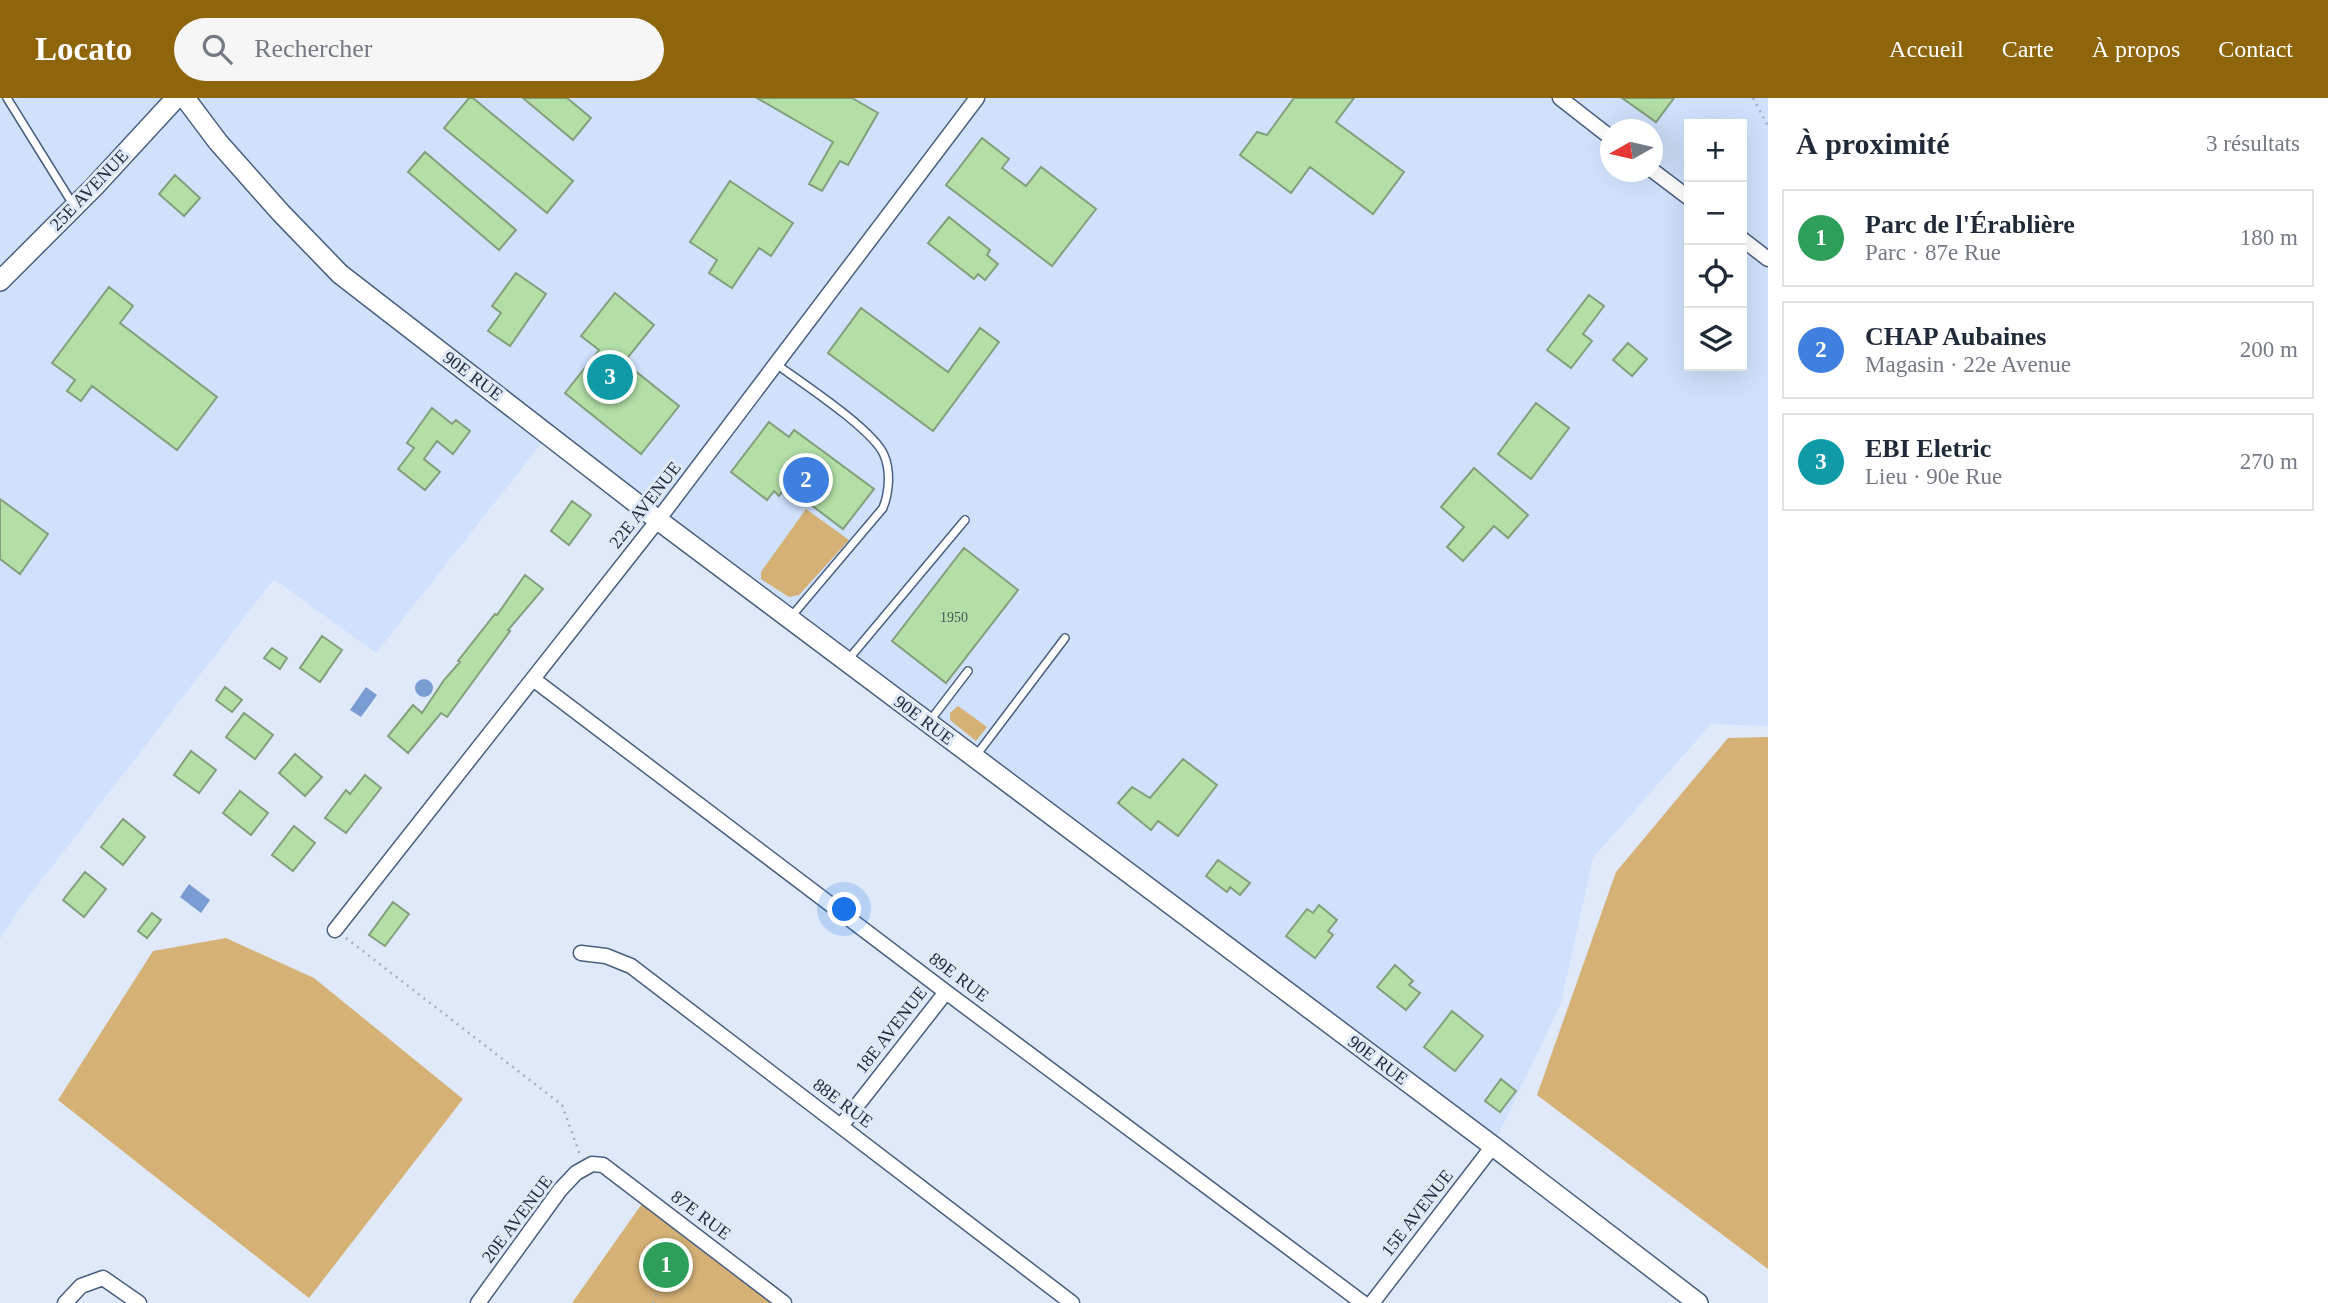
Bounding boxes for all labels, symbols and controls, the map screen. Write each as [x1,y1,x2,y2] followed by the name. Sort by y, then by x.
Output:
[174,18,664,81] search box
[198,30,236,68] icon: search
[35,31,132,67] text: Locato
[254,34,373,63] text: Rechercher
[1889,36,1964,62] text: Accueil
[2002,36,2054,62] text: Carte
[2092,36,2180,62] text: À propos
[2218,36,2293,62] text: Contact
[1600,119,1663,182] north arrow
[1684,119,1747,371] map controls
[1684,119,1747,182] button: +
[1796,127,1950,160] text: À proximité
[2206,131,2300,156] text: 3 résultats
[46,146,132,234] street label: 25E AVENUE
[1684,182,1747,245] button: −
[1865,210,2075,239] text: Parc de l'Érablière
[1815,225,1827,250] text: 1
[2240,225,2298,250] text: 180 m
[1865,240,2001,265] text: Parc · 87e Rue
[1684,245,1747,308] button: locate
[1684,308,1747,371] button: layers
[1865,322,2046,351] text: CHAP Aubaines
[1815,337,1827,362] text: 2
[2240,337,2298,362] text: 200 m
[439,347,507,405] street label: 90E RUE
[587,351,633,403] pin: 3
[1865,352,2071,377] text: Magasin · 22e Avenue
[1865,434,1991,463] text: EBI Eletric
[1815,449,1827,474] text: 3
[2240,449,2298,474] text: 270 m
[783,454,829,506] pin: 2
[605,458,685,552] street label: 22E AVENUE
[1865,464,2002,489] text: Lieu · 90e Rue
[940,610,968,625] house number: 1950
[890,691,958,749] street label: 90E RUE
[827,892,861,926] your location
[925,948,993,1006] street label: 89E RUE
[851,983,931,1077] street label: 18E AVENUE
[1344,1031,1412,1089] street label: 90E RUE
[809,1074,877,1132] street label: 88E RUE
[1377,1166,1457,1260] street label: 15E AVENUE
[478,1171,556,1267] street label: 20E AVENUE
[667,1186,735,1244] street label: 87E RUE
[643,1239,689,1291] pin: 1

